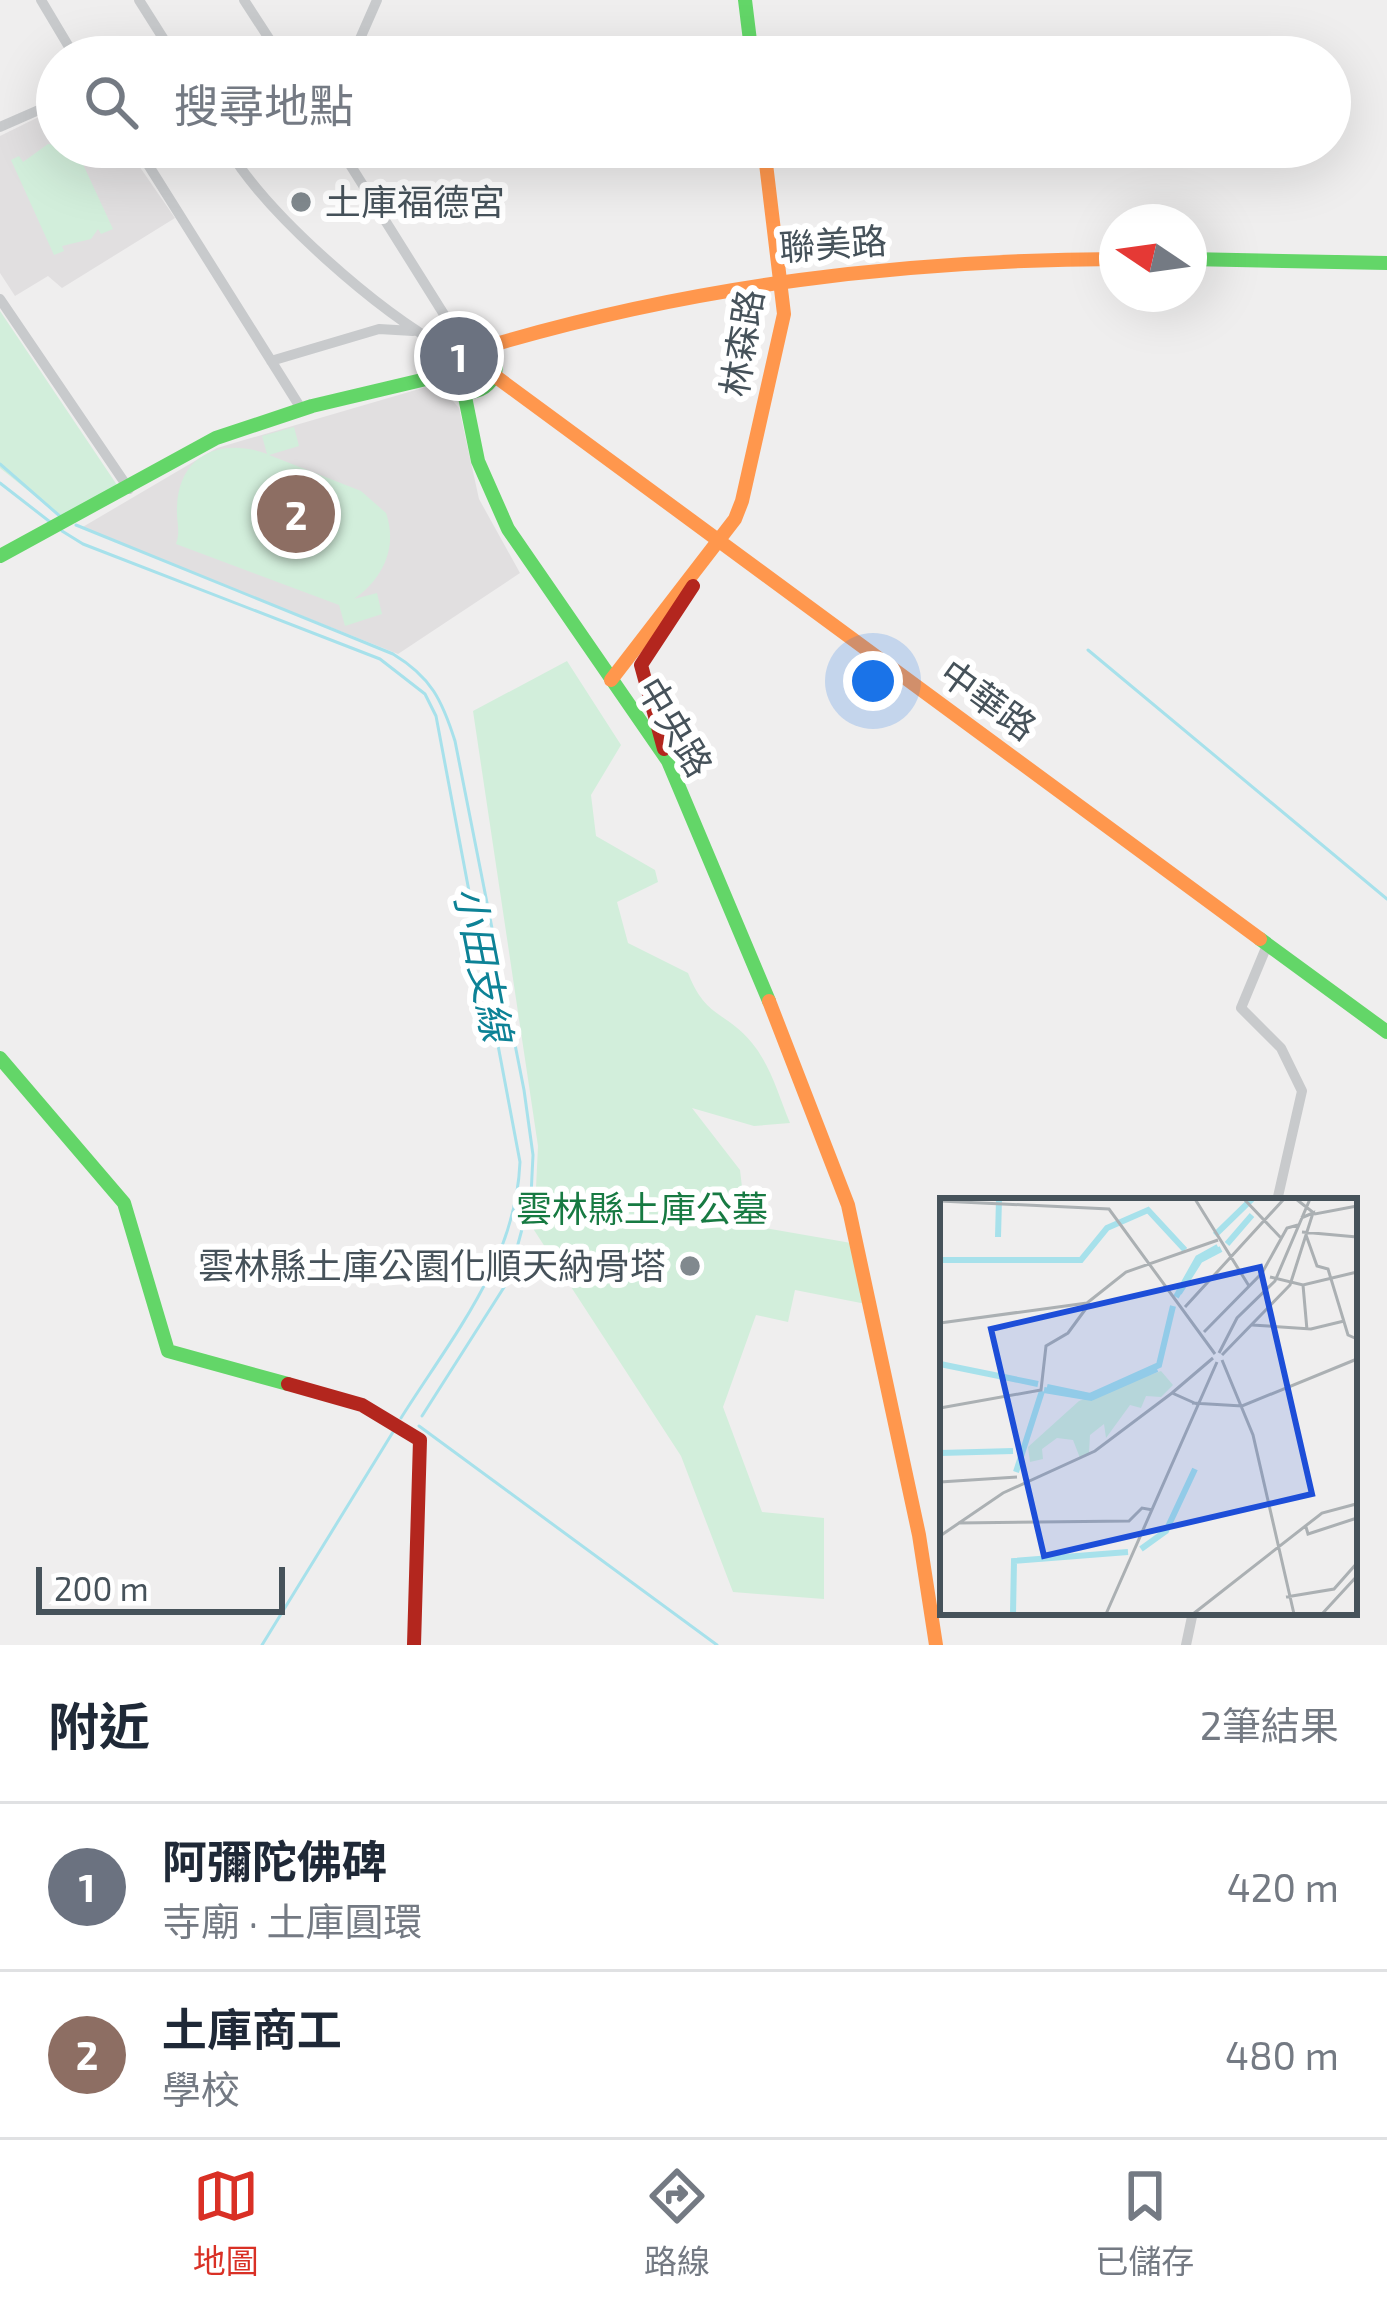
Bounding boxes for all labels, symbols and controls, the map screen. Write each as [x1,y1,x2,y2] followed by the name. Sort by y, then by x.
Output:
[36,36,1351,168] search box
[78,69,144,135] icon: search
[174,77,354,131] text: 搜尋地點
[325,179,505,222] place label: 土庫福德宮
[288,189,314,215] marker: 土庫福德宮
[1099,204,1207,312] north arrow
[778,217,888,268] street label: 聯美路
[711,286,770,399] street label: 林森路
[420,311,498,401] pin: 1
[257,469,335,559] pin: 2
[933,650,1045,748] street label: 中華路
[843,651,903,711] your location
[630,669,723,784] street label: 中央路
[447,883,523,1049] water label: 小田支線
[516,1186,768,1229] park label: 雲林縣土庫公墓
[940,1198,1357,1615] inset map
[198,1243,666,1286] place label: 雲林縣土庫公園化順天納骨塔
[677,1253,703,1279] marker: 雲林縣土庫公園化順天納骨塔
[36,1561,285,1614] scale bar
[54,1568,149,1608] text: 200 m
[48,1694,150,1755] text: 附近
[1200,1701,1339,1748] text: 2筆結果
[162,1833,387,1887] text: 阿彌陀佛碑
[79,1863,95,1910] text: 1
[1227,1863,1339,1910] text: 420 m
[162,1897,423,1944] text: 寺廟 · 土庫圓環
[162,2001,342,2055] text: 土庫商工
[76,2031,98,2078] text: 2
[1225,2031,1339,2078] text: 480 m
[162,2065,240,2112] text: 學校
[193,2163,259,2283] tab: 地圖
[644,2163,710,2283] tab: 路線
[1095,2163,1194,2283] tab: 已儲存

